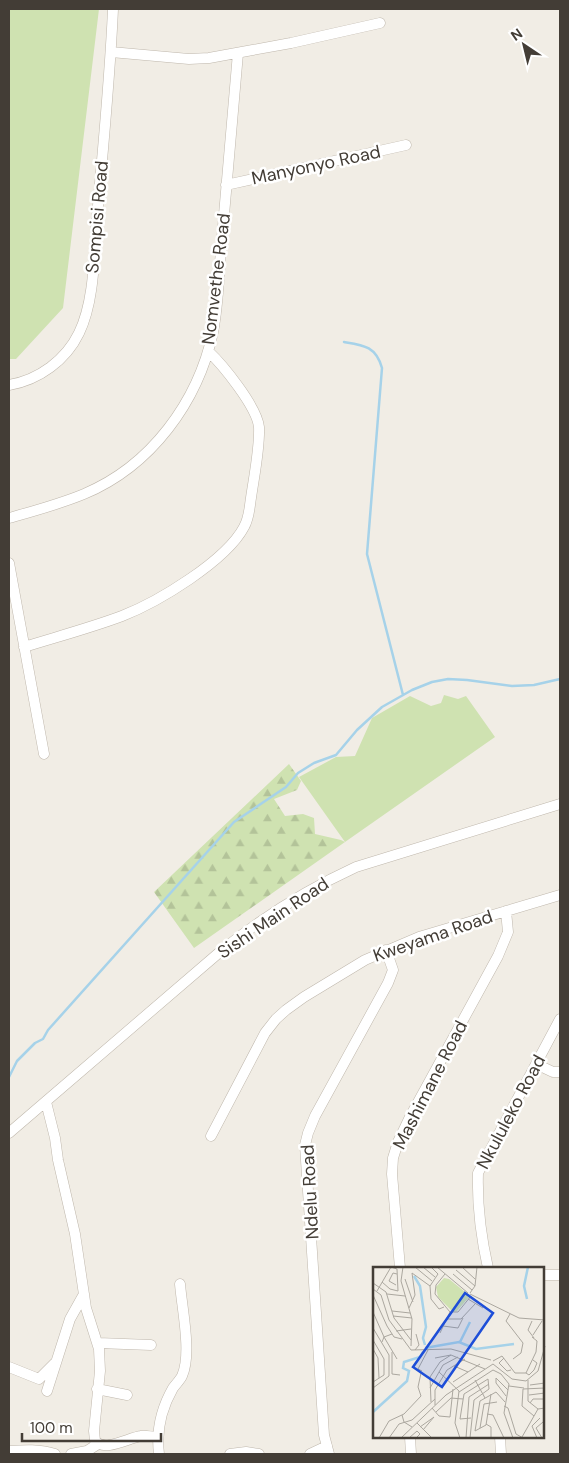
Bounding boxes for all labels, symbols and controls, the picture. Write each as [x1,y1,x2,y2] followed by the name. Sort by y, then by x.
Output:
[499,20,549,70] north arrow
[507,24,526,45] text: N
[249,140,383,190] street label: Manyonyo Road
[80,160,114,274] street label: Sompisi Road
[196,212,236,346] street label: Nomvethe Road
[213,872,333,964] street label: Sishi Main Road
[370,904,496,968] street label: Kweyama Road
[387,1016,473,1154] street label: Mashimane Road
[471,1051,551,1173] street label: Nkululeko Road
[296,1144,324,1240] street label: Ndelu Road
[373,1267,544,1438] inset map
[22,1410,161,1442] scale bar
[30,1418,73,1438] text: 100 m

